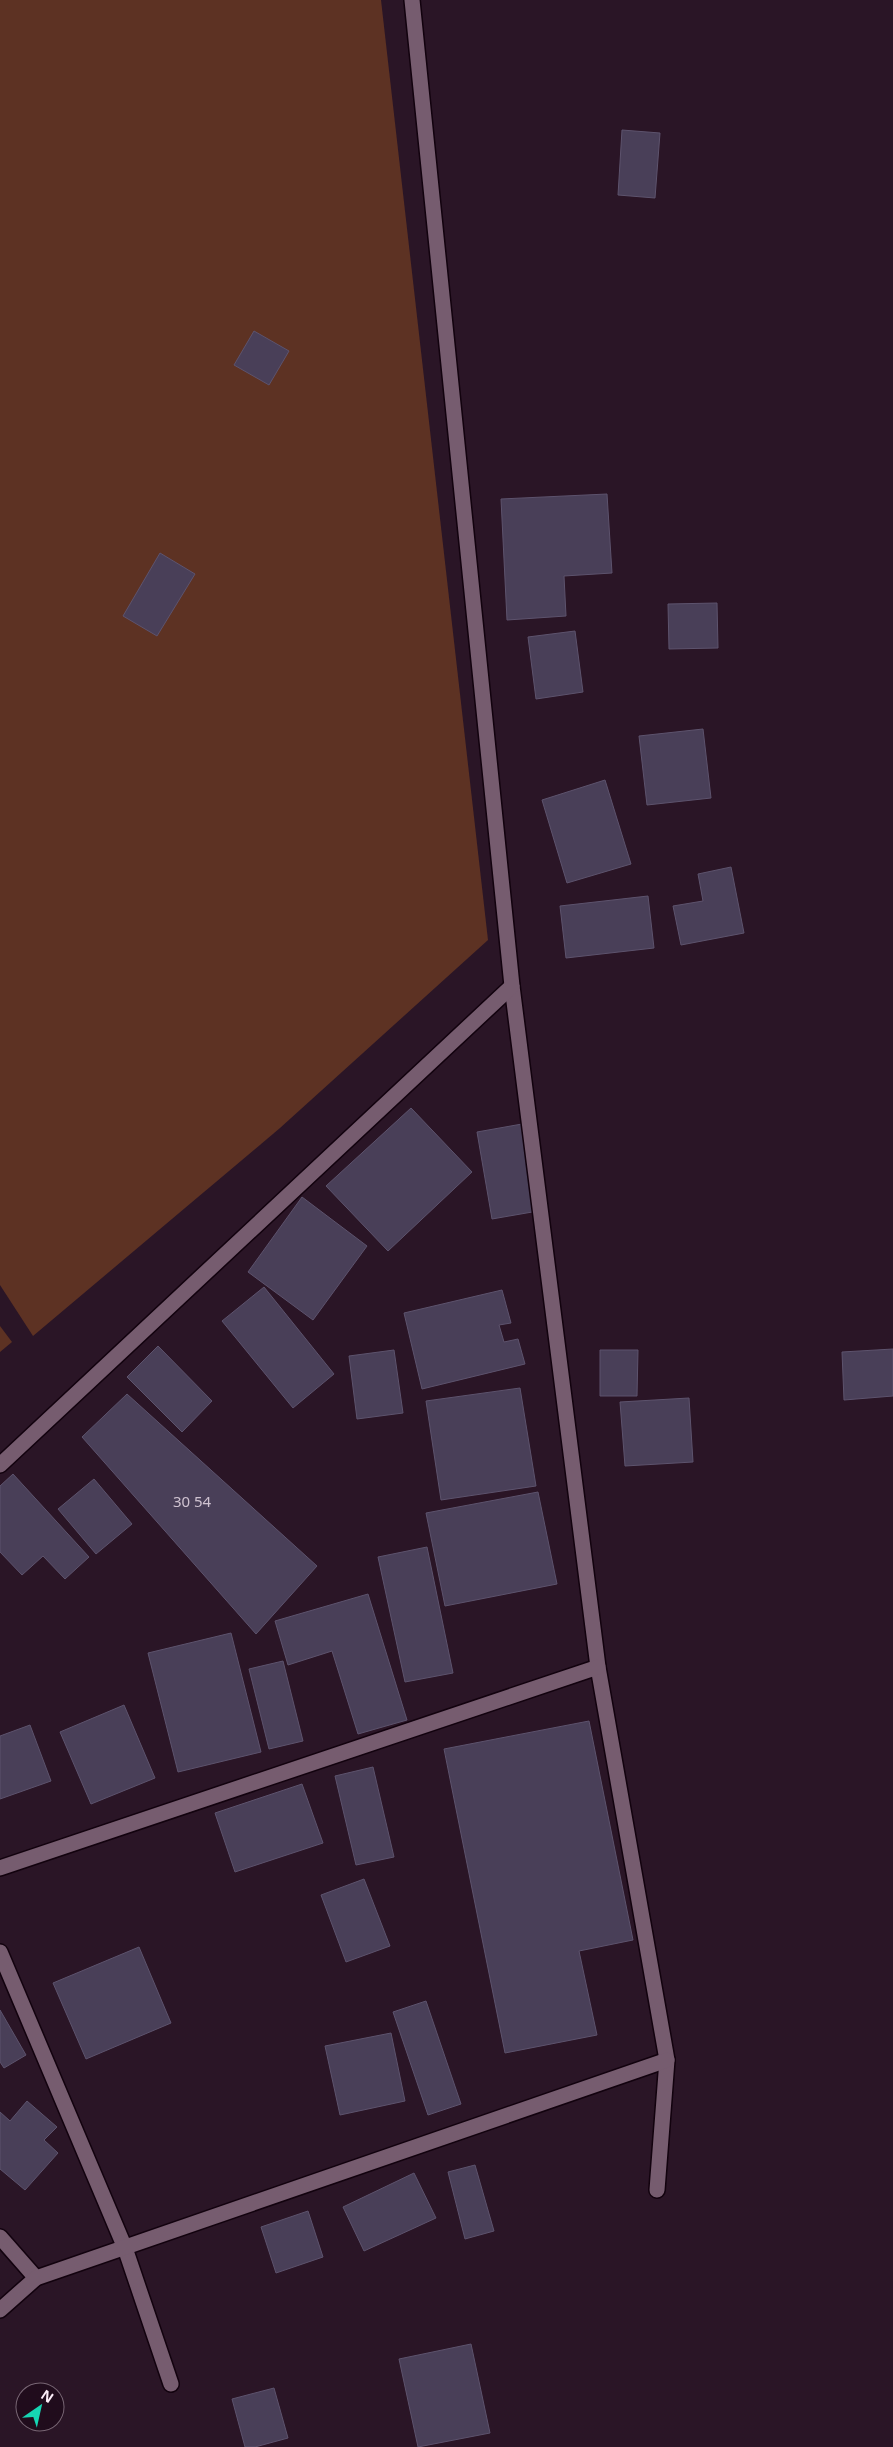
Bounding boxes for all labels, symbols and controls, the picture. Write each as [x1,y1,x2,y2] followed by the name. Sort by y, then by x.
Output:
[173,1491,212,1511] house number: 30 54
[15,2382,65,2432] north arrow
[38,2385,58,2407] text: N

